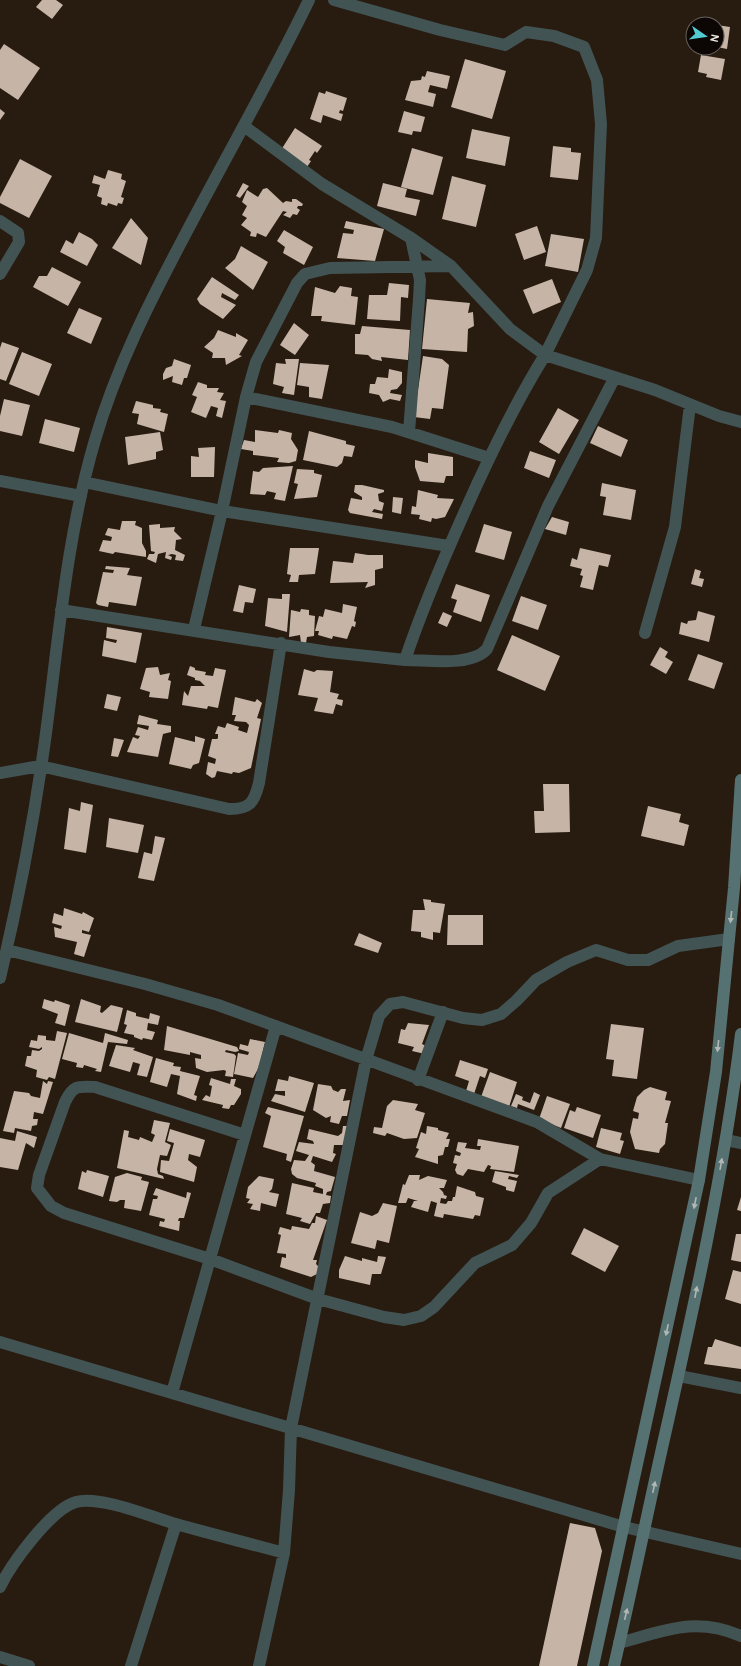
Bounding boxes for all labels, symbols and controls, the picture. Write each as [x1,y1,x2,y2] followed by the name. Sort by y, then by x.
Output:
[685,16,725,56] north arrow
[706,33,721,43] text: N
[727,911,734,923] one-way arrow
[715,1040,721,1052] one-way arrow
[718,1158,724,1170] one-way arrow
[691,1196,697,1209] one-way arrow
[693,1286,699,1298] one-way arrow
[664,1323,670,1336] one-way arrow
[651,1481,657,1493] one-way arrow
[623,1608,629,1620] one-way arrow

